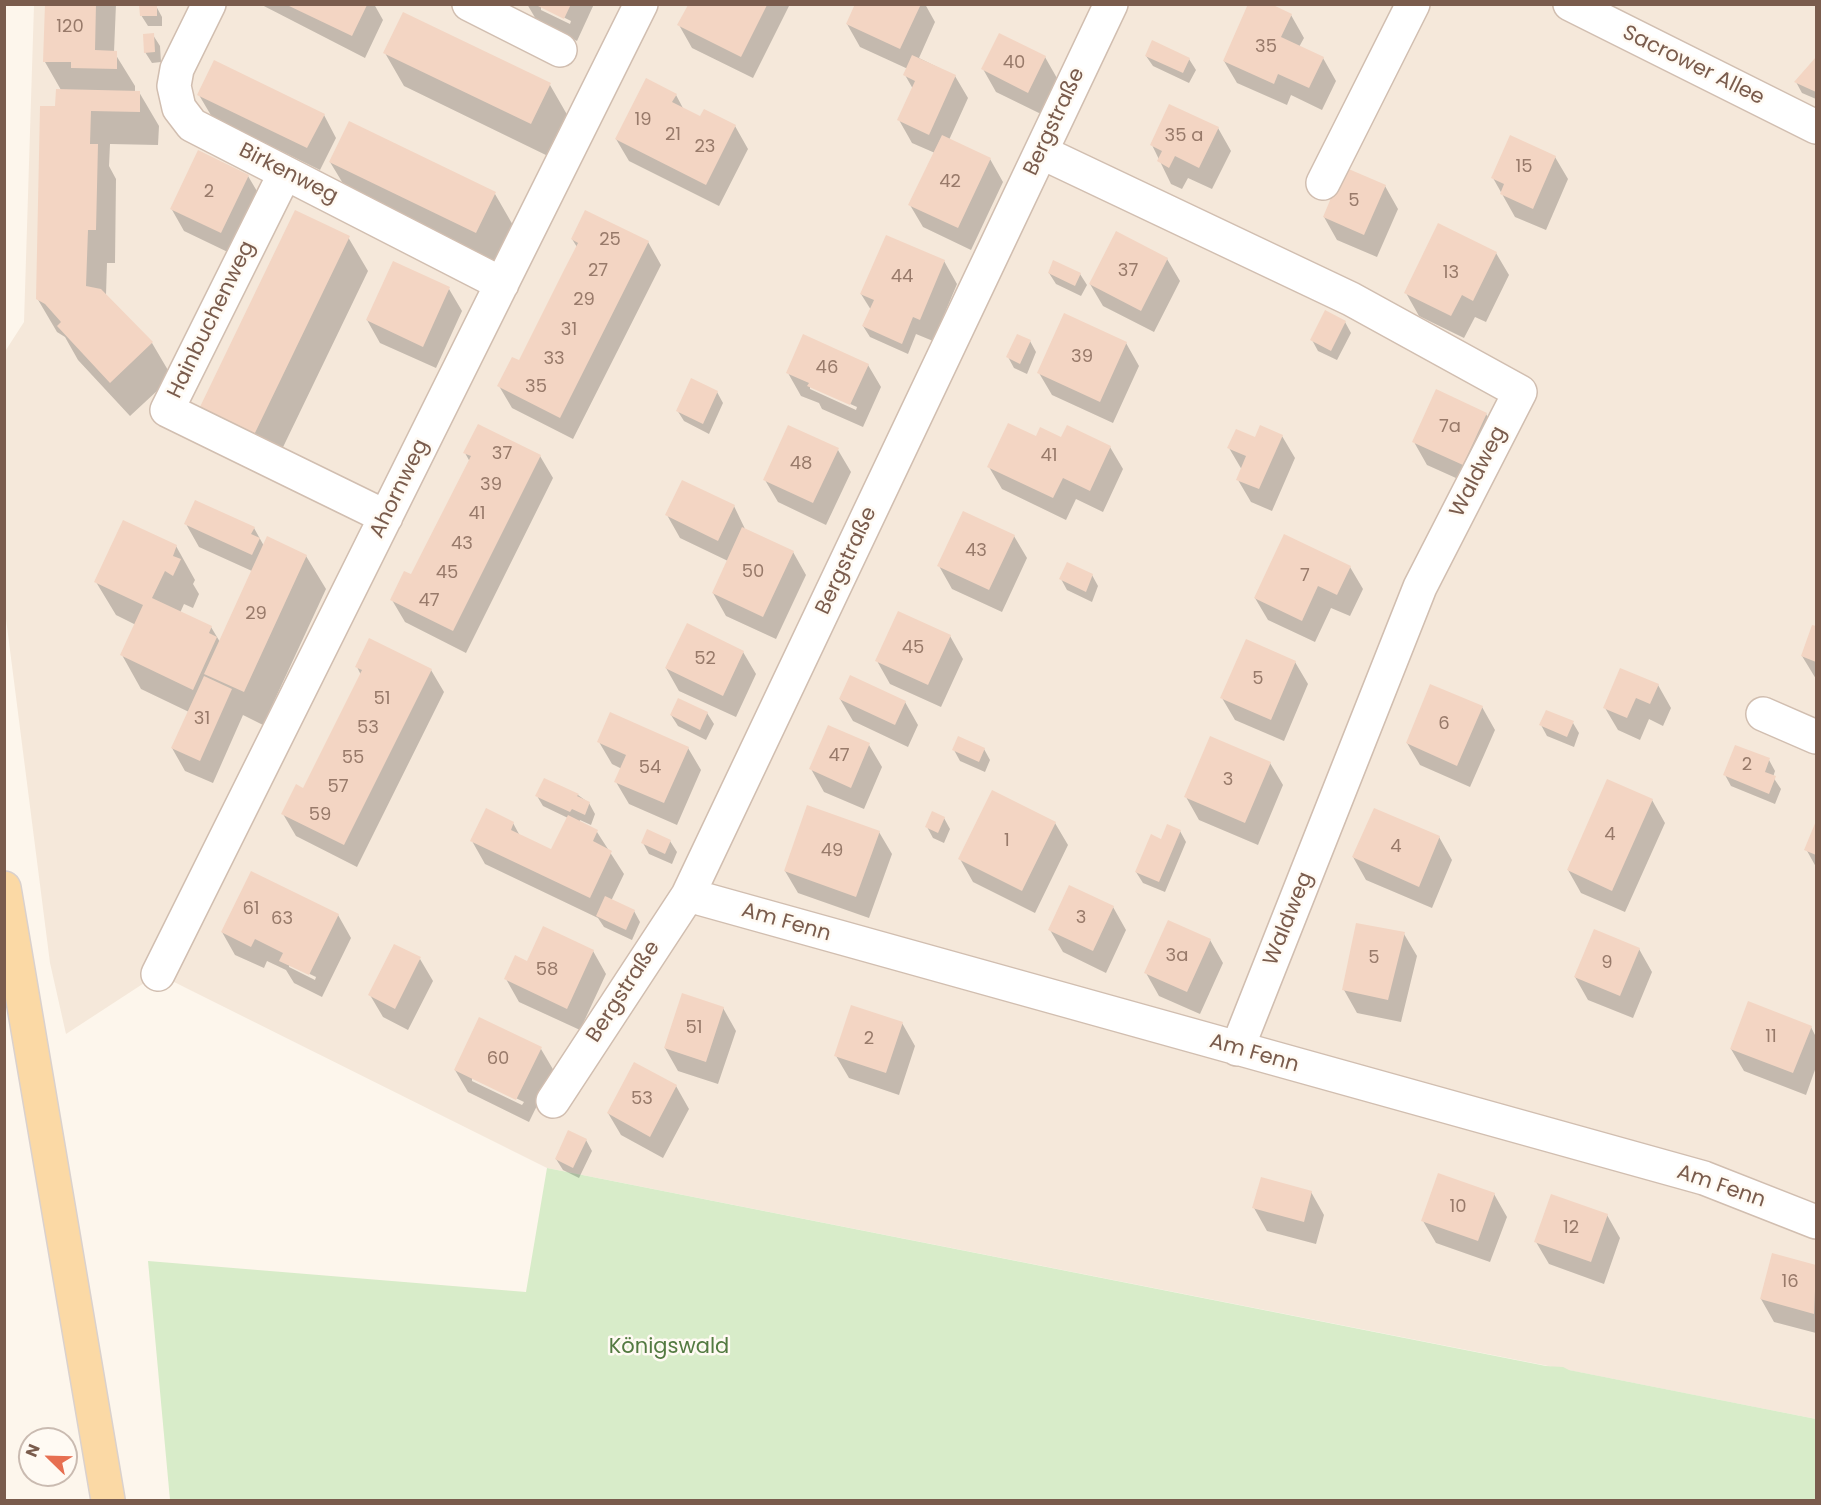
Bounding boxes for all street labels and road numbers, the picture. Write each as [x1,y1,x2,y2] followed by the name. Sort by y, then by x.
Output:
[1618,21,1768,111] street label: Sacrower Allee
[1019,64,1091,180] street label: Bergstraße
[234,138,342,210] street label: Birkenweg
[163,237,261,403] street label: Hainbuchenweg
[1445,422,1513,522] street label: Waldweg
[365,436,435,542] street label: Ahornweg
[811,503,883,619] street label: Bergstraße
[1259,869,1319,969] street label: Waldweg
[738,898,834,948] street label: Am Fenn
[582,937,666,1047] street label: Bergstraße
[1206,1029,1302,1079] street label: Am Fenn
[1673,1160,1769,1214] street label: Am Fenn

